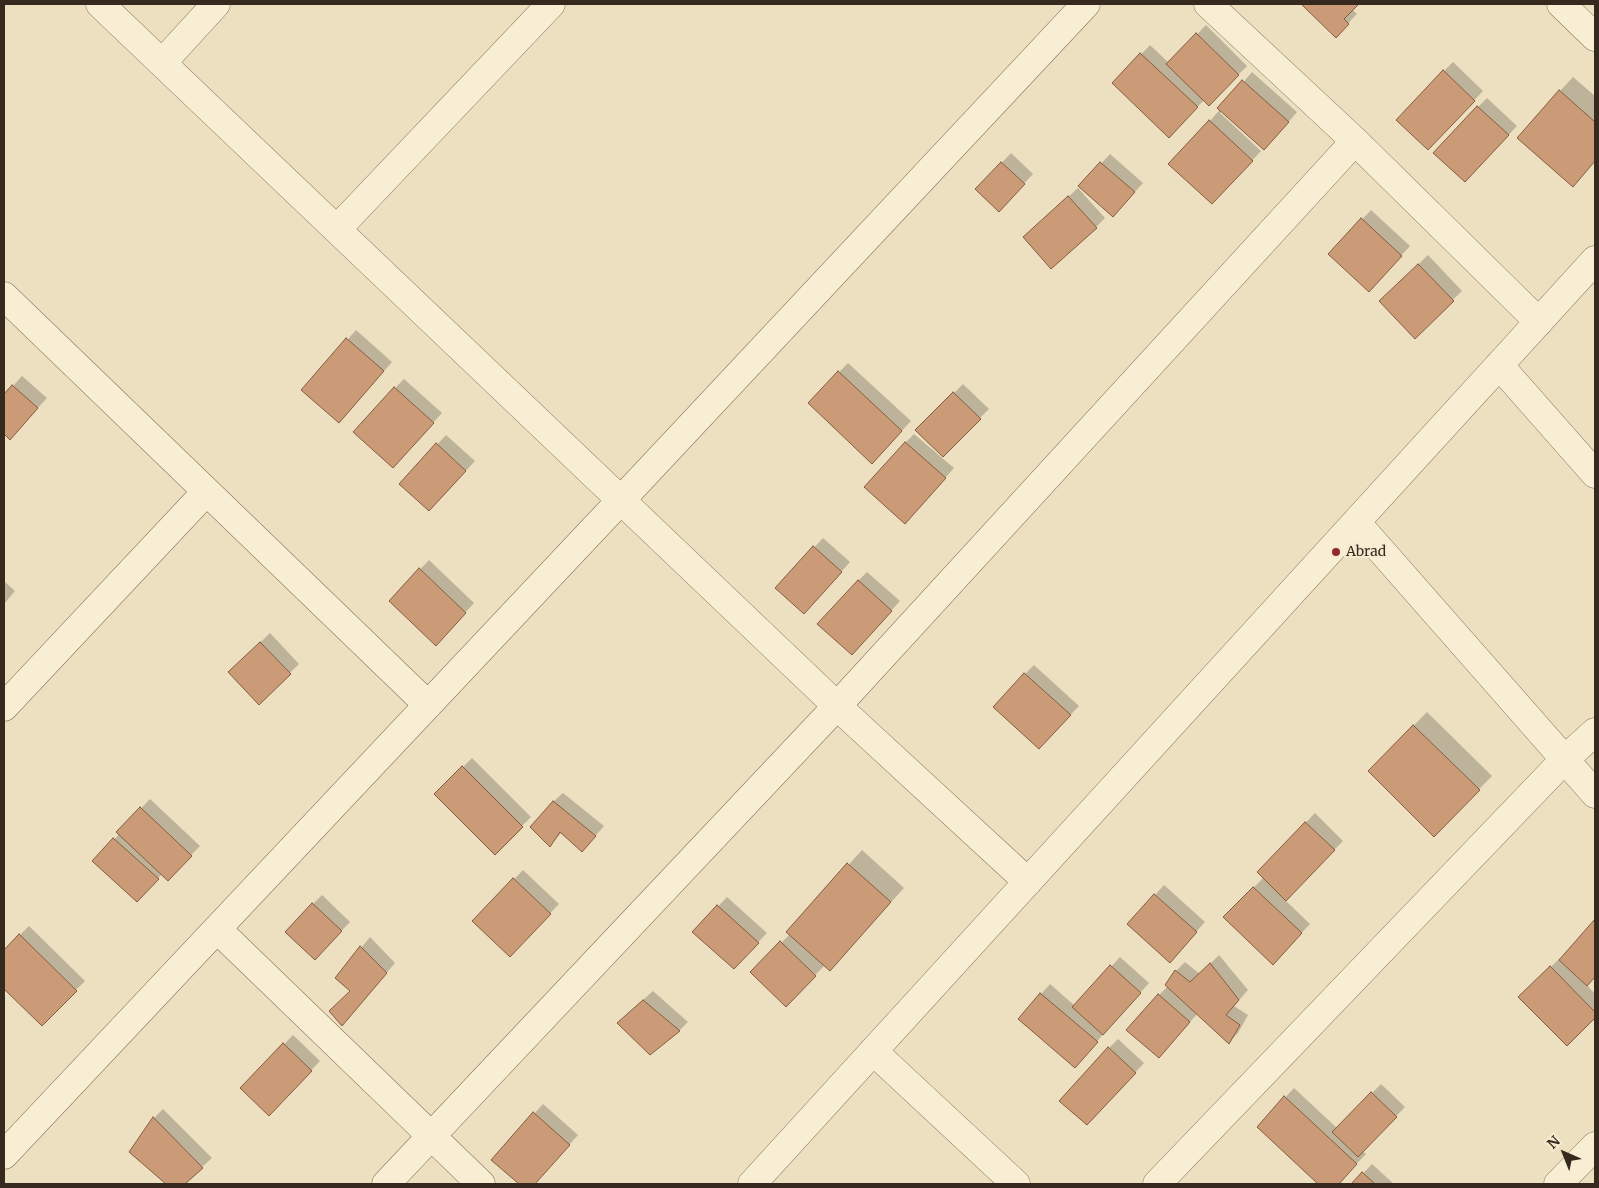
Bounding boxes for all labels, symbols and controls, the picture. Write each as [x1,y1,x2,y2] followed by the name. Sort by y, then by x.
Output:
[1346,544,1386,560] place label: Abrad
[1330,546,1342,558] marker: Abrad
[1539,1128,1589,1178] north arrow
[1543,1132,1564,1153] text: N

